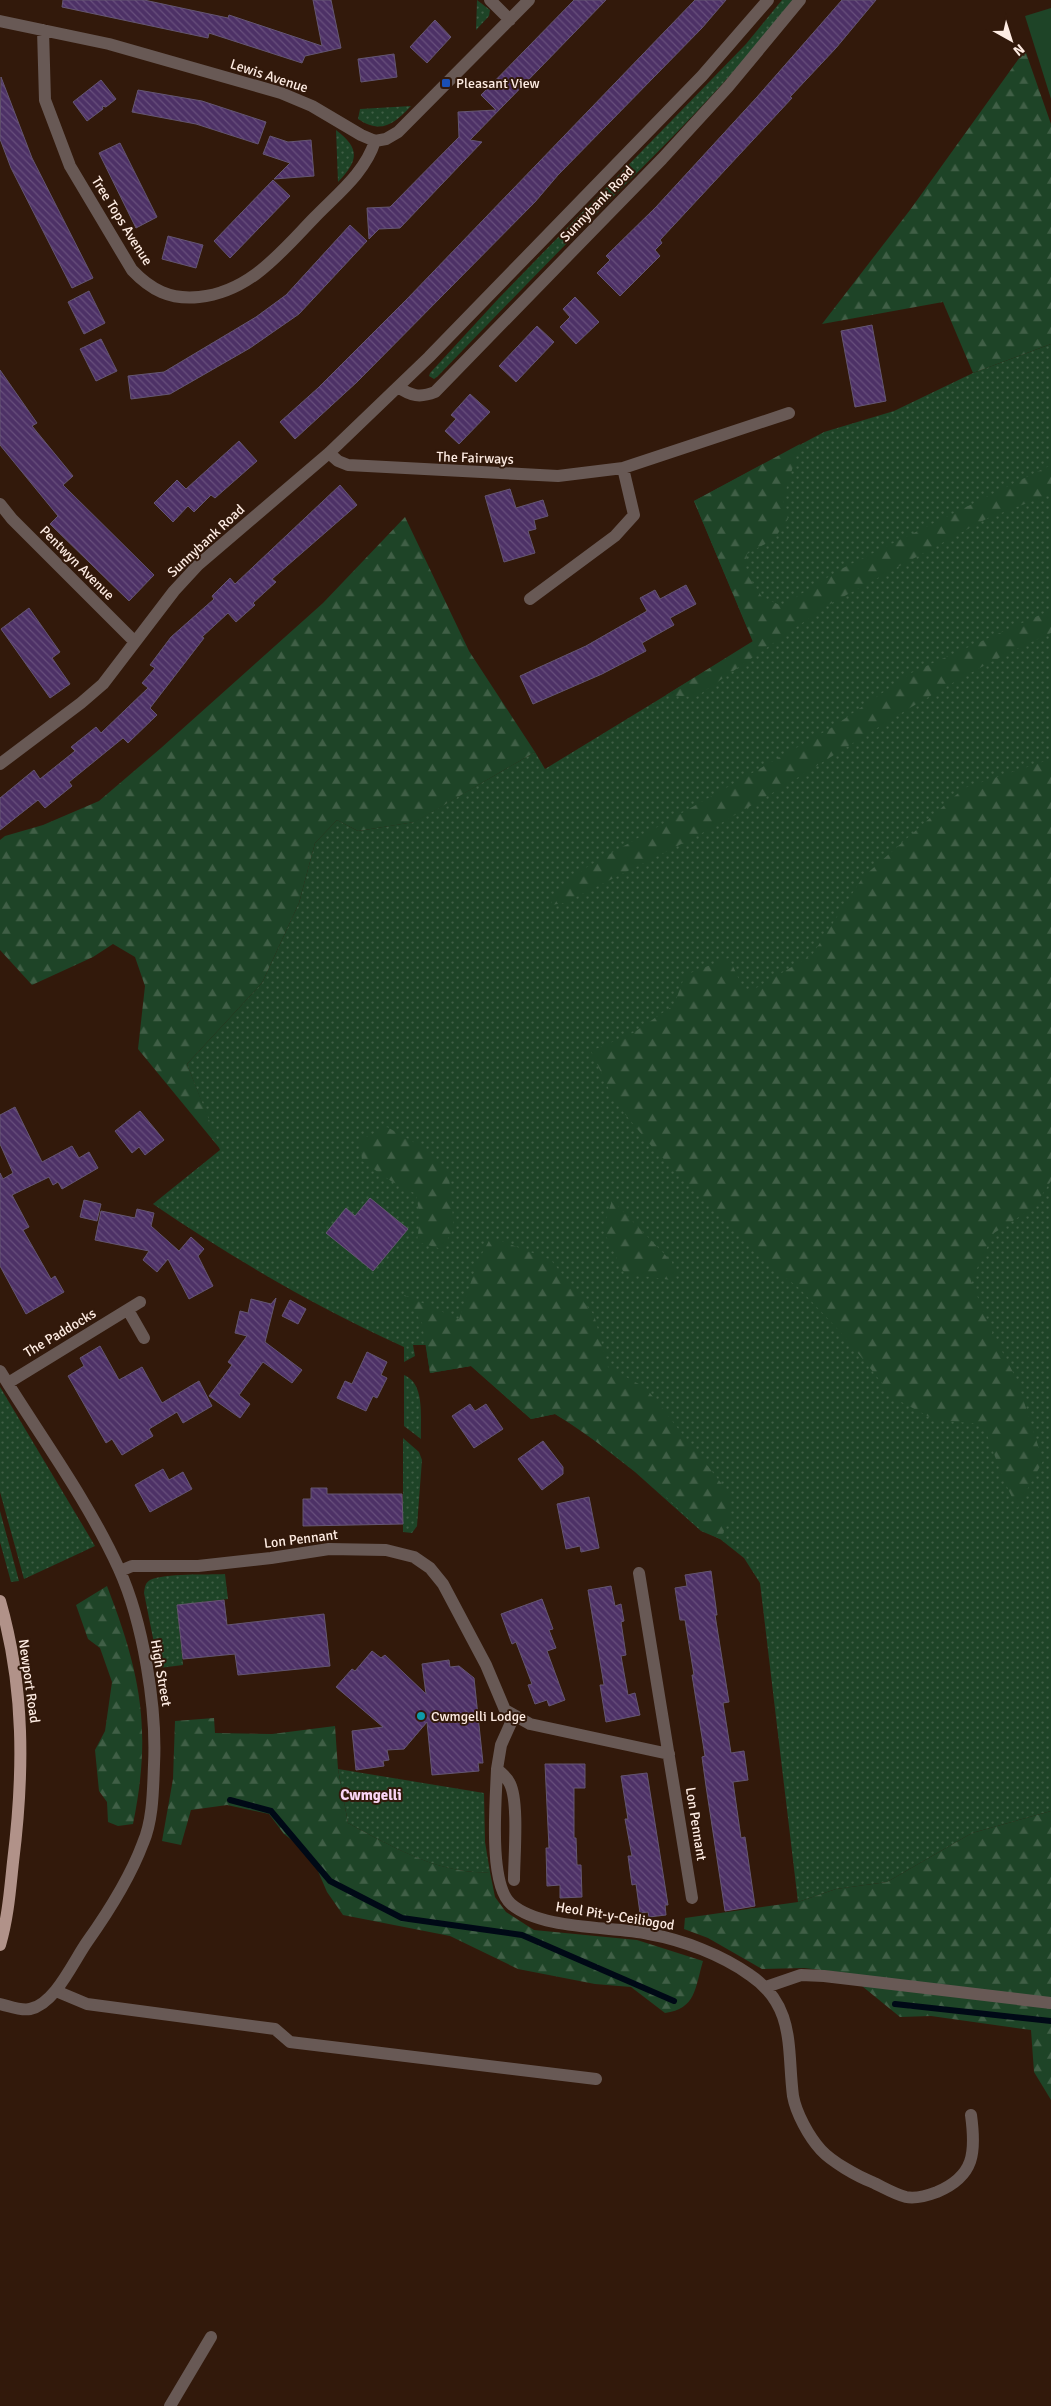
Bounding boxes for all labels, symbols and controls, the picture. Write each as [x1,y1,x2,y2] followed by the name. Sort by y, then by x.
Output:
[986,15,1036,65] north arrow
[1010,40,1028,59] text: N
[228,55,310,97] street label: Lewis Avenue
[456,75,540,92] place label: Pleasant View
[440,77,452,89] marker: Pleasant View
[556,162,638,246] street label: Sunnybank Road
[88,173,156,269] street label: Tree Tops Avenue
[436,448,514,468] street label: The Fairways
[164,501,248,581] street label: Sunnybank Road
[36,522,118,604] street label: Pentwyn Avenue
[21,1305,99,1361] street label: The Paddocks
[263,1526,339,1552] street label: Lon Pennant
[15,1638,43,1724] street label: Newport Road
[147,1638,175,1708] street label: High Street
[431,1708,526,1725] place label: Cwmgelli Lodge
[415,1710,427,1722] marker: Cwmgelli Lodge
[340,1786,402,1804] district label: Cwmgelli
[682,1786,710,1862] street label: Lon Pennant
[554,1898,676,1934] street label: Heol Pit-y-Ceiliogod

